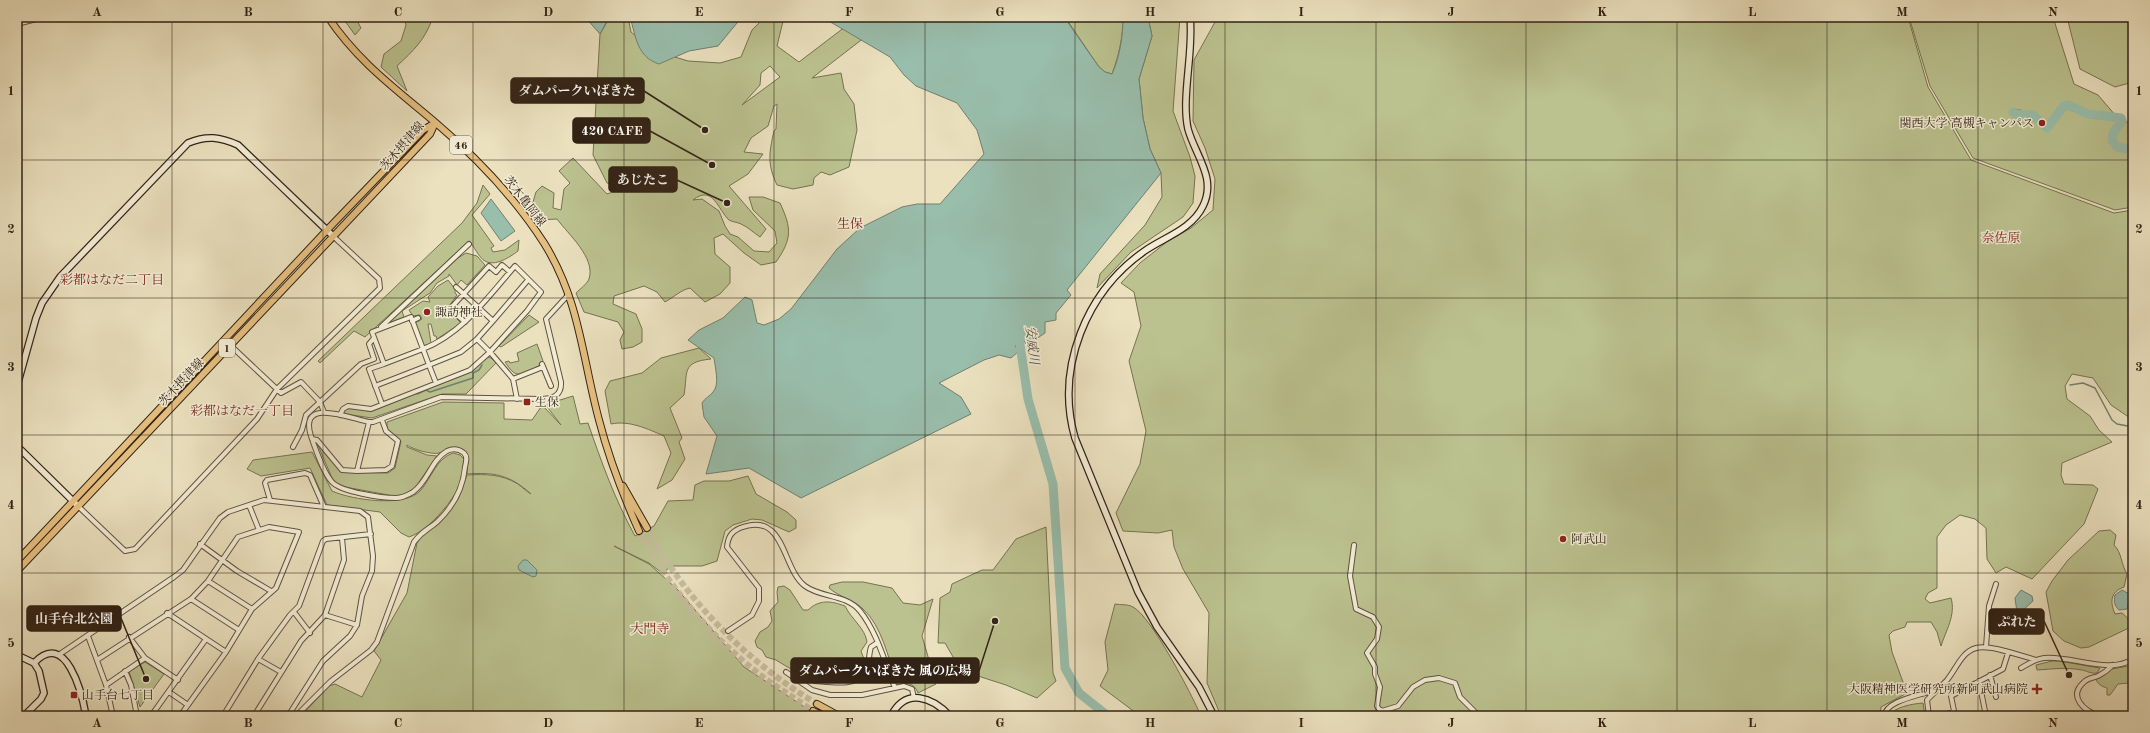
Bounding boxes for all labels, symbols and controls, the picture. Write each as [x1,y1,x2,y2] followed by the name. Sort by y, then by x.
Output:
[92,6,102,19] text: A
[243,6,253,19] text: B
[394,6,402,19] text: C
[543,6,553,19] text: D
[695,6,704,19] text: E
[845,6,854,19] text: F
[995,6,1005,19] text: G
[1145,6,1156,19] text: H
[1298,6,1304,19] text: I
[1447,6,1455,19] text: J
[1597,6,1607,19] text: K
[1748,6,1757,19] text: L
[1896,6,1908,19] text: M
[2048,6,2058,19] text: N
[511,78,644,103] callout: ダムパークいばきた
[518,83,636,98] text: ダムパークいばきた
[7,85,15,98] text: 1
[2135,85,2143,98] text: 1
[1899,116,2034,130] place label: 関西大学 高槻キャンパス
[573,118,650,143] callout: 420 CAFE
[2037,118,2047,128] marker: 関西大学 高槻キャンパス
[377,119,427,173] street label: 茨木摂津線
[581,125,643,138] text: 420 CAFE
[450,136,472,154] road number: 46
[609,167,677,192] callout: あじたこ
[501,173,549,229] street label: 茨木亀岡線
[617,173,669,187] text: あじたこ
[837,217,863,231] district label: 生保
[7,223,15,236] text: 2
[2135,223,2143,236] text: 2
[1981,231,2021,245] district label: 奈佐原
[60,273,164,287] district label: 彩都はなだ二丁目
[435,305,483,319] place label: 諏訪神社
[422,307,432,317] marker: 諏訪神社
[1023,325,1042,367] water label: 安威川
[219,339,235,357] road number: 1
[155,355,207,409] street label: 茨木摂津線
[7,361,15,374] text: 3
[2135,361,2143,374] text: 3
[535,395,559,409] place label: 生保
[522,397,532,407] marker: 生保
[190,404,294,418] district label: 彩都はなだ一丁目
[7,499,15,512] text: 4
[2135,499,2143,512] text: 4
[1571,532,1607,546] place label: 阿武山
[1558,534,1568,544] marker: 阿武山
[27,606,121,631] callout: 山手台北公園
[1989,609,2044,634] callout: ぷれた
[35,611,113,626] text: 山手台北公園
[1997,615,2037,629] text: ぷれた
[630,622,670,636] district label: 大門寺
[7,637,15,650] text: 5
[2135,637,2143,650] text: 5
[791,658,979,683] callout: ダムパークいばきた 風の広場
[799,663,971,678] text: ダムパークいばきた 風の広場
[1848,682,2028,696] place label: 大阪精神医学研究所新阿武山病院
[2031,683,2043,695] marker: 大阪精神医学研究所新阿武山病院
[82,688,154,702] place label: 山手台七丁目
[69,690,79,700] marker: 山手台七丁目
[92,717,102,730] text: A
[243,717,253,730] text: B
[394,717,402,730] text: C
[543,717,553,730] text: D
[695,717,704,730] text: E
[845,717,854,730] text: F
[995,717,1005,730] text: G
[1145,717,1156,730] text: H
[1298,717,1304,730] text: I
[1447,717,1455,730] text: J
[1597,717,1607,730] text: K
[1748,717,1757,730] text: L
[1896,717,1908,730] text: M
[2048,717,2058,730] text: N

